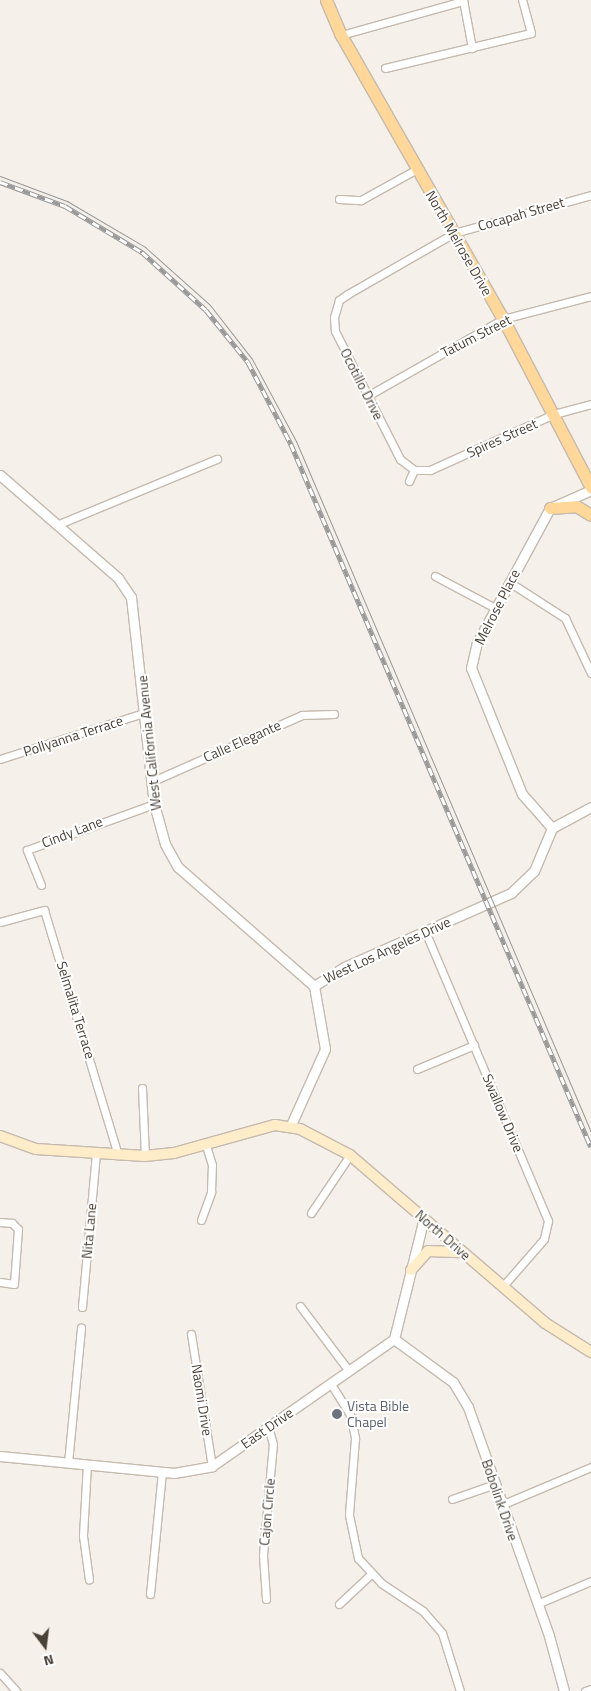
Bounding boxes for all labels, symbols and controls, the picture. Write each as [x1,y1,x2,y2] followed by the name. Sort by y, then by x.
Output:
[422,187,496,299] street label: North Melrose Drive
[476,194,566,234] street label: Cocapah Street
[438,311,514,361] street label: Tatum Street
[337,345,387,423] street label: Ocotillo Drive
[464,415,540,461] street label: Spires Street
[471,566,523,648] street label: Melrose Place
[134,675,164,811] street label: West California Avenue
[21,712,125,760] street label: Pollyanna Terrace
[201,716,283,766] street label: Calle Elegante
[39,813,105,851] street label: Cindy Lane
[321,913,453,987] street label: West Los Angeles Drive
[53,959,99,1061] street label: Selmalita Terrace
[479,1071,527,1155] street label: Swallow Drive
[78,1202,100,1260] street label: Nita Lane
[412,1206,474,1264] street label: North Drive
[188,1363,216,1437] street label: Naomi Drive
[347,1398,409,1430] place label: Vista Bible Chapel
[238,1404,296,1452] street label: East Drive
[331,1408,343,1420] marker: Vista Bible Chapel
[478,1457,522,1543] street label: Bobolink Drive
[256,1478,278,1546] street label: Cajon Circle
[20,1621,70,1671] north arrow
[42,1650,56,1672] text: N

